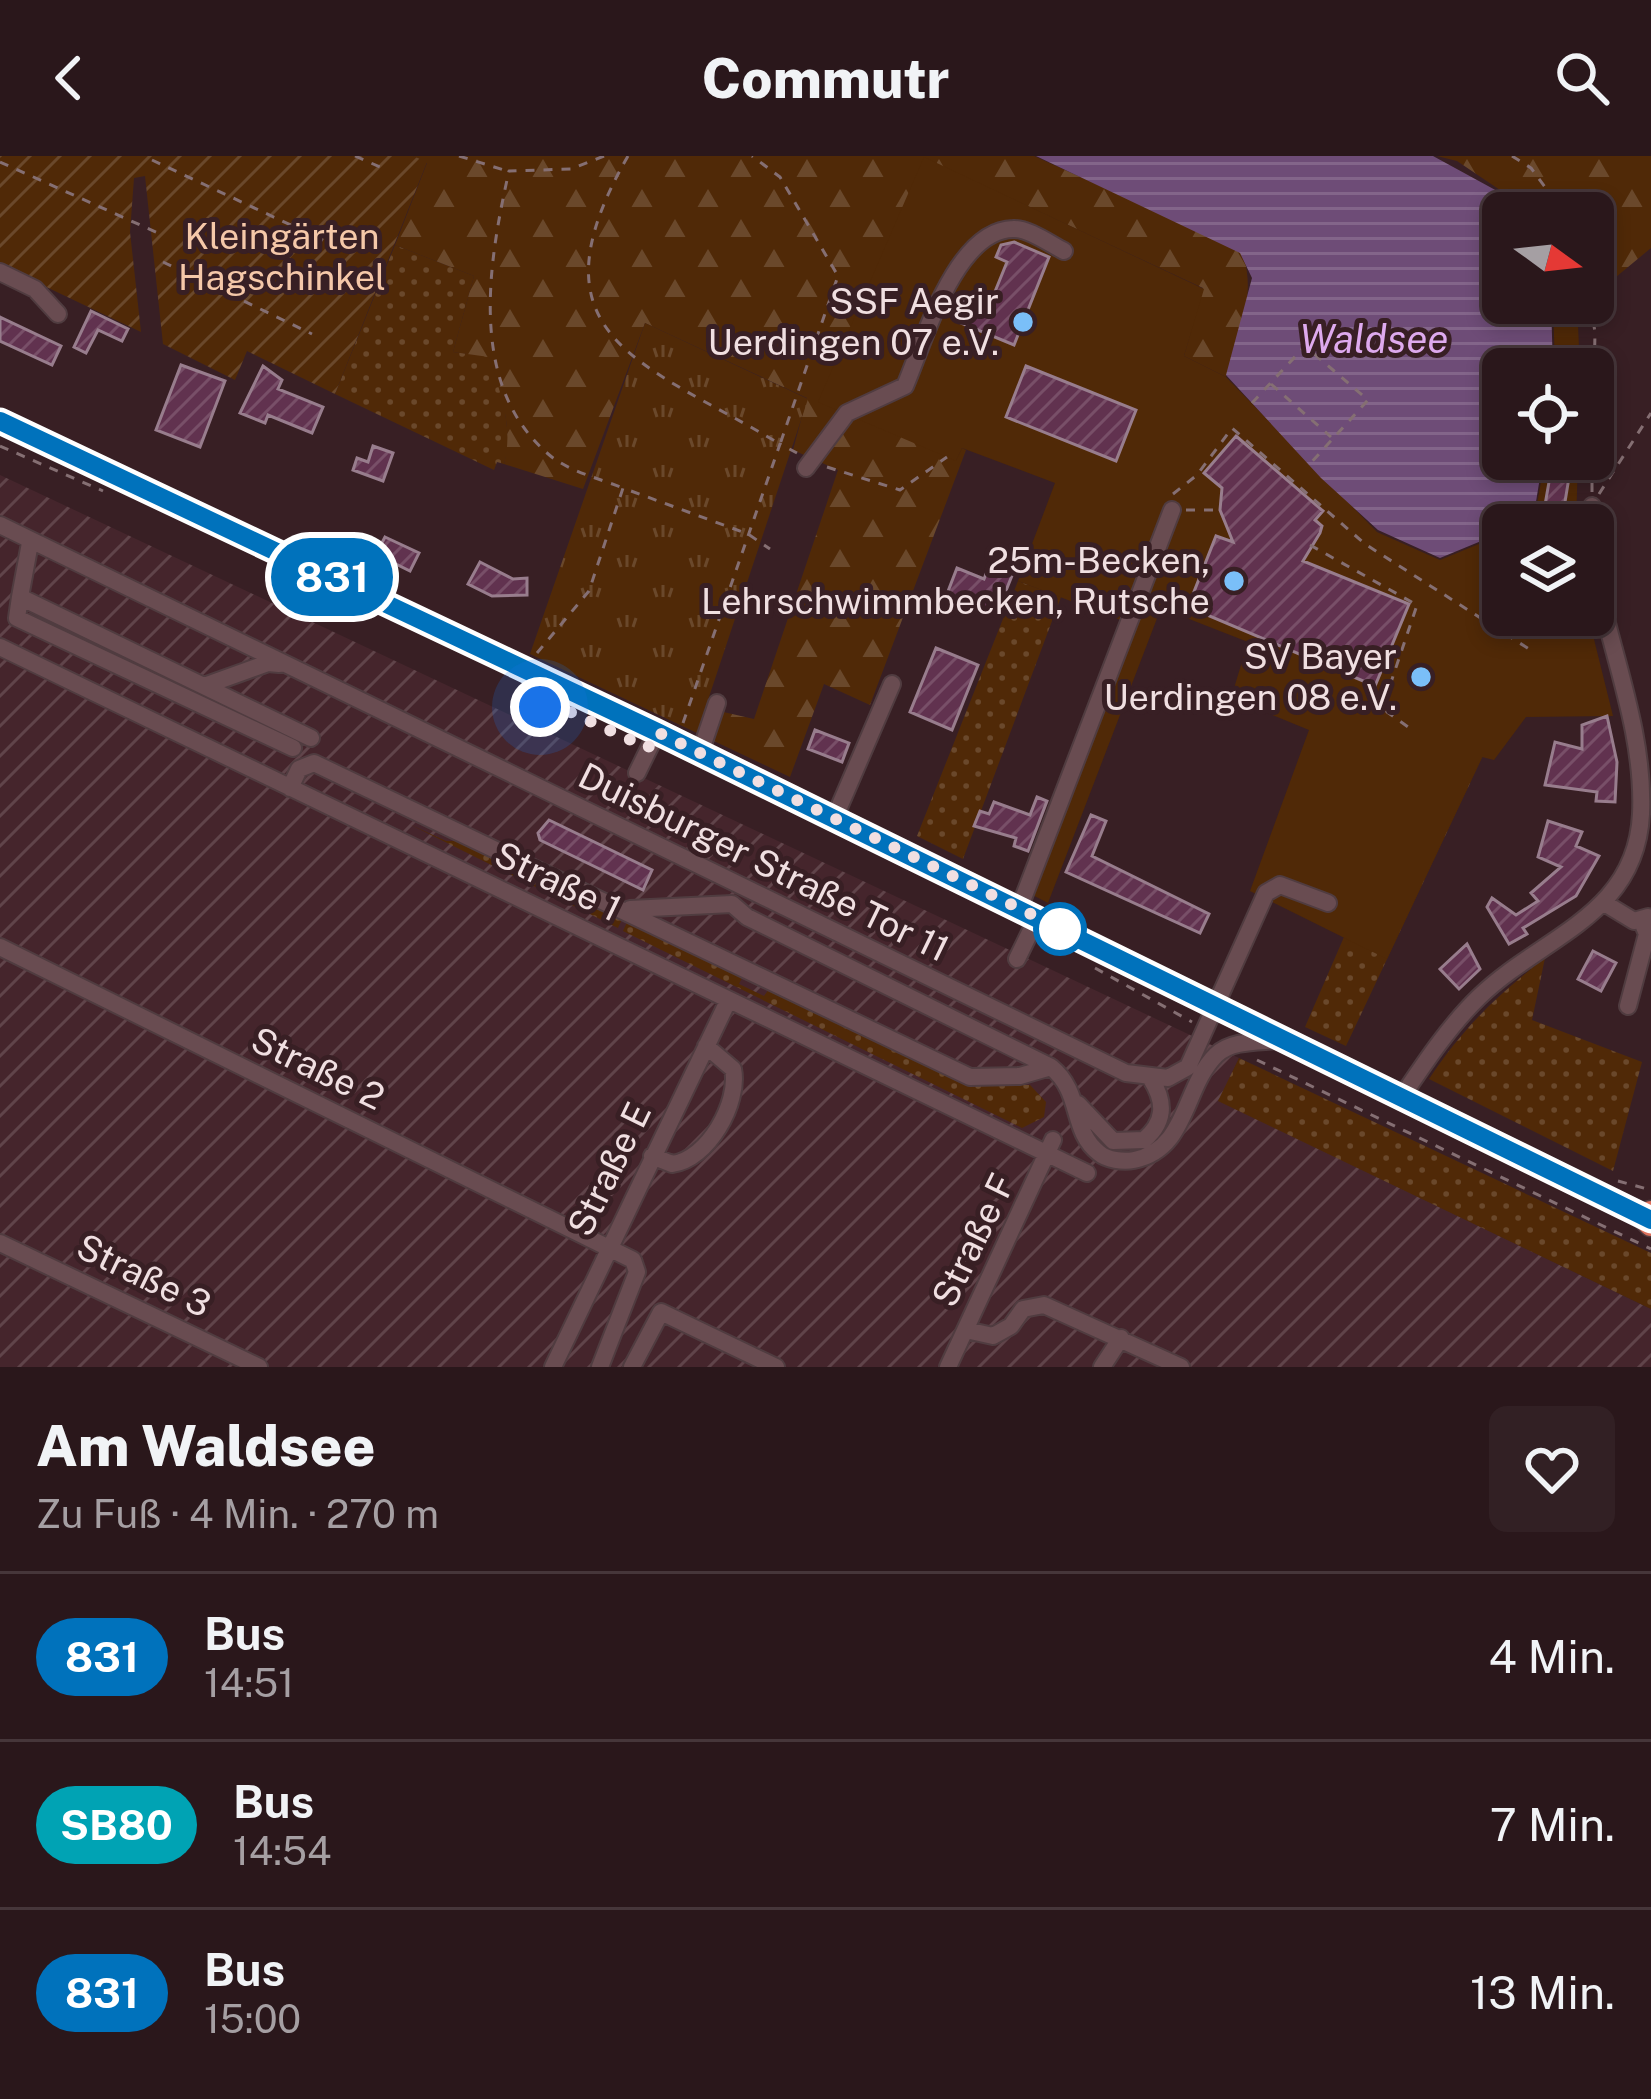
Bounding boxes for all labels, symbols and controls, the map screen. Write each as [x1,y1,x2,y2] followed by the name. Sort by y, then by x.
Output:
[36,45,102,111] icon: back
[1549,45,1615,111] icon: search
[702,47,949,110] text: Commutr
[1482,192,1614,324] north arrow
[1482,192,1614,636] map controls
[178,215,386,298] park label: Kleingärten Hagschinkel
[708,280,999,363] place label: SSF Aegir Uerdingen 07 e.V.
[1010,309,1036,335] marker: SSF Aegir Uerdingen 07 e.V.
[1299,316,1449,362] water label: Waldsee
[1482,348,1614,480] button: locate
[1482,504,1614,636] button: layers
[263,538,401,616] line badge: 831
[701,539,1210,622] place label: 25m-Becken, Lehrschwimmbecken, Rutsche
[295,552,369,601] text: 831
[1221,568,1247,594] marker: 25m-Becken, Lehrschwimmbecken, Rutsche
[1103,635,1397,718] place label: SV Bayer Uerdingen 08 e.V.
[1408,664,1434,690] marker: SV Bayer Uerdingen 08 e.V.
[510,677,570,737] your location
[572,754,956,970] street label: Duisburger Straße Tor 11
[488,832,628,930] street label: Straße 1
[1035,904,1085,954] unlabelled marker
[245,1018,391,1118] street label: Straße 2
[559,1095,659,1243] street label: Straße E
[923,1167,1023,1313] street label: Straße F
[70,1225,218,1325] street label: Straße 3
[1489,1406,1615,1532] button: heart
[36,1412,376,1479] text: Am Waldsee
[36,1491,439,1537] text: Zu Fuß · 4 Min. · 270 m
[204,1607,285,1660] text: Bus
[1488,1630,1615,1683] text: 4 Min.
[65,1632,139,1681] text: 831
[204,1660,294,1706] text: 14:51
[233,1775,314,1828] text: Bus
[1490,1798,1615,1851] text: 7 Min.
[60,1800,173,1849] text: SB80
[233,1828,332,1874] text: 14:54
[204,1943,285,1996] text: Bus
[1470,1966,1615,2019] text: 13 Min.
[65,1968,139,2017] text: 831
[204,1996,301,2042] text: 15:00

